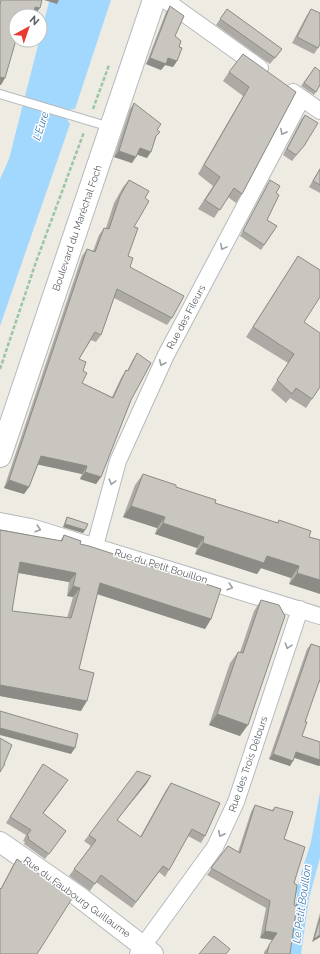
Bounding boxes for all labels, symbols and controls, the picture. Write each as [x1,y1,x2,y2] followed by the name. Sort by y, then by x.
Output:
[8,8,48,48] north arrow
[27,13,42,28] text: N
[30,110,52,142] water label: L'Eure
[281,128,288,136] one-way arrow
[50,163,104,292] street label: Boulevard du Maréchal Foch
[220,243,227,251] one-way arrow
[164,283,208,351] street label: Rue des Fileurs
[159,358,167,366] one-way arrow
[108,478,117,485] one-way arrow
[34,524,41,533] one-way arrow
[113,547,209,585] street label: Rue du Petit Bouillon
[226,582,233,591] one-way arrow
[284,642,292,649] one-way arrow
[226,715,270,813] street label: Rue des Trois Détours
[218,830,226,837] one-way arrow
[21,854,133,940] street label: Rue du Faubourg Guillaume
[290,864,314,944] water label: Le Petit Bouillon

